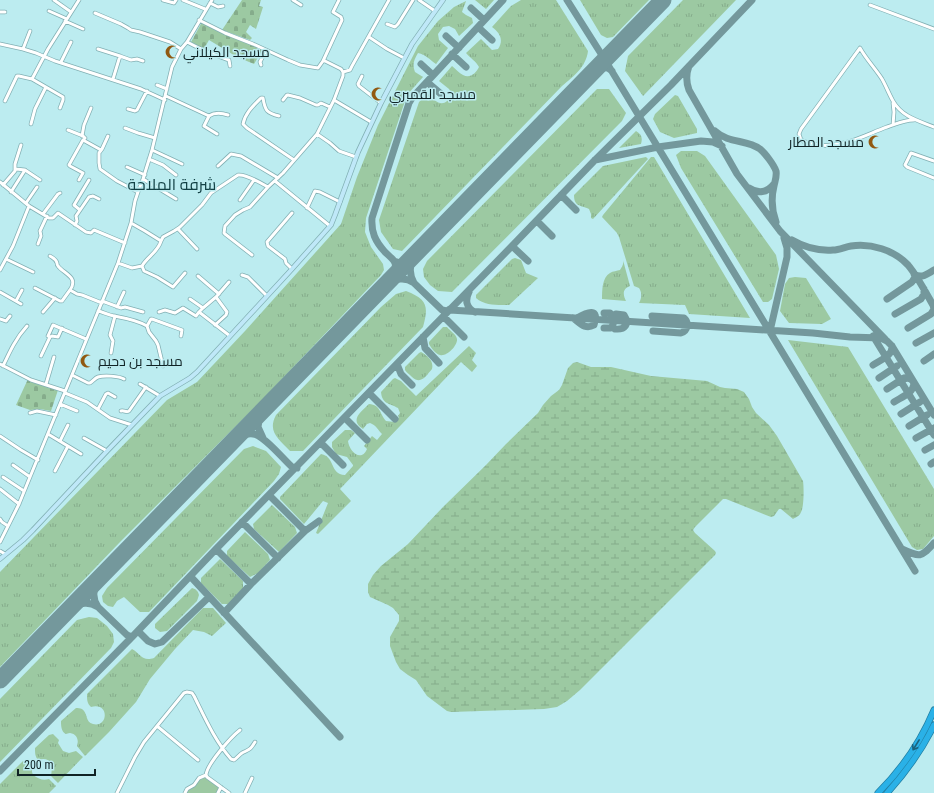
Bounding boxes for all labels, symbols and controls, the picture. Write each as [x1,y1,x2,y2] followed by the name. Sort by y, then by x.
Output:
[164,44,180,60] mosque icon: مسجد الكيلاني
[183,44,270,64] place label: مسجد الكيلاني
[370,86,386,102] mosque icon: مسجد القمبري
[389,86,476,106] place label: مسجد القمبري
[787,134,864,150] place label: مسجد المطار
[867,134,883,150] mosque icon: مسجد المطار
[128,175,216,194] district label: شرفة الملاحة
[79,353,95,369] mosque icon: مسجد بن دحيم
[98,353,183,371] place label: مسجد بن دحيم
[912,739,920,750] one-way arrow
[18,751,95,777] scale bar
[24,758,54,772] text: 200 m

